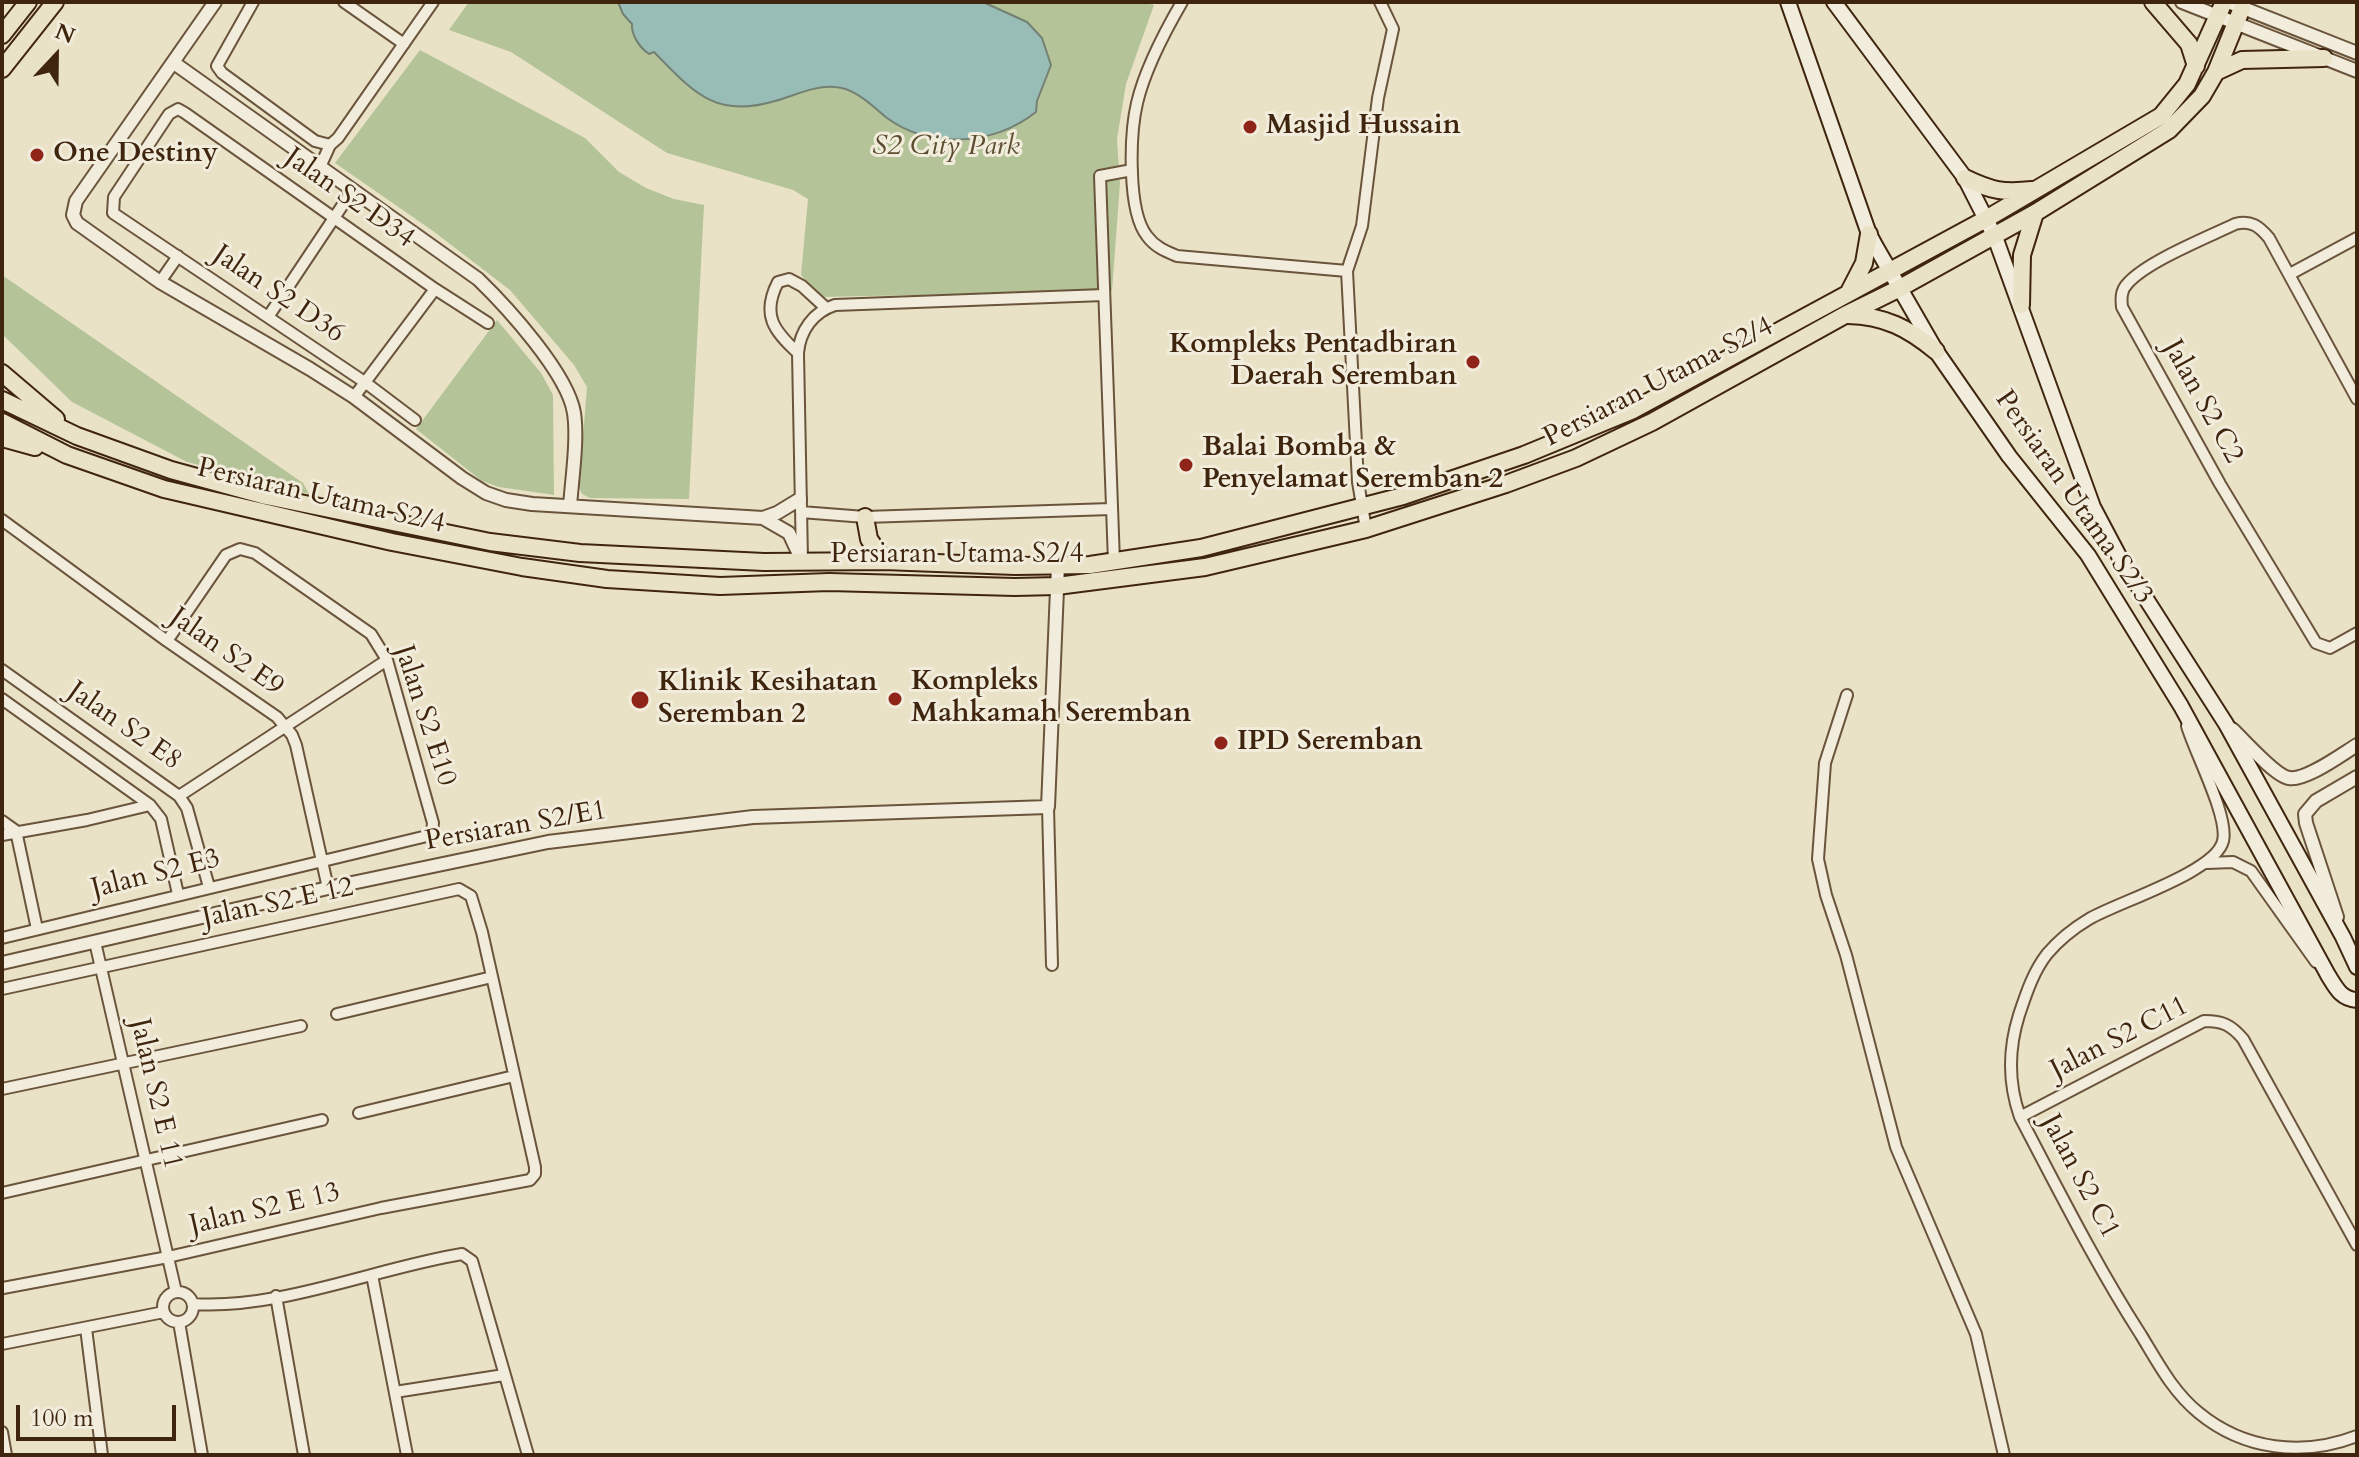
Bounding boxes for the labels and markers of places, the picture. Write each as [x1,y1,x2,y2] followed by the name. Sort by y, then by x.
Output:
[1266,110,1461,144] place label: Masjid Hussain
[1241,118,1259,136] marker: Masjid Hussain
[53,138,218,172] place label: One Destiny
[28,146,46,164] marker: One Destiny
[1169,329,1457,395] place label: Kompleks Pentadbiran Daerah Seremban
[1464,353,1482,371] marker: Kompleks Pentadbiran Daerah Seremban
[1202,432,1503,498] place label: Balai Bomba & Penyelamat Seremban 2
[1177,456,1195,474] marker: Balai Bomba & Penyelamat Seremban 2
[911,666,1191,732] place label: Kompleks Mahkamah Seremban
[658,667,877,733] place label: Klinik Kesihatan Seremban 2
[629,689,651,711] marker: Klinik Kesihatan Seremban 2
[886,690,904,708] marker: Kompleks Mahkamah Seremban
[1237,726,1423,760] place label: IPD Seremban
[1212,734,1230,752] marker: IPD Seremban

